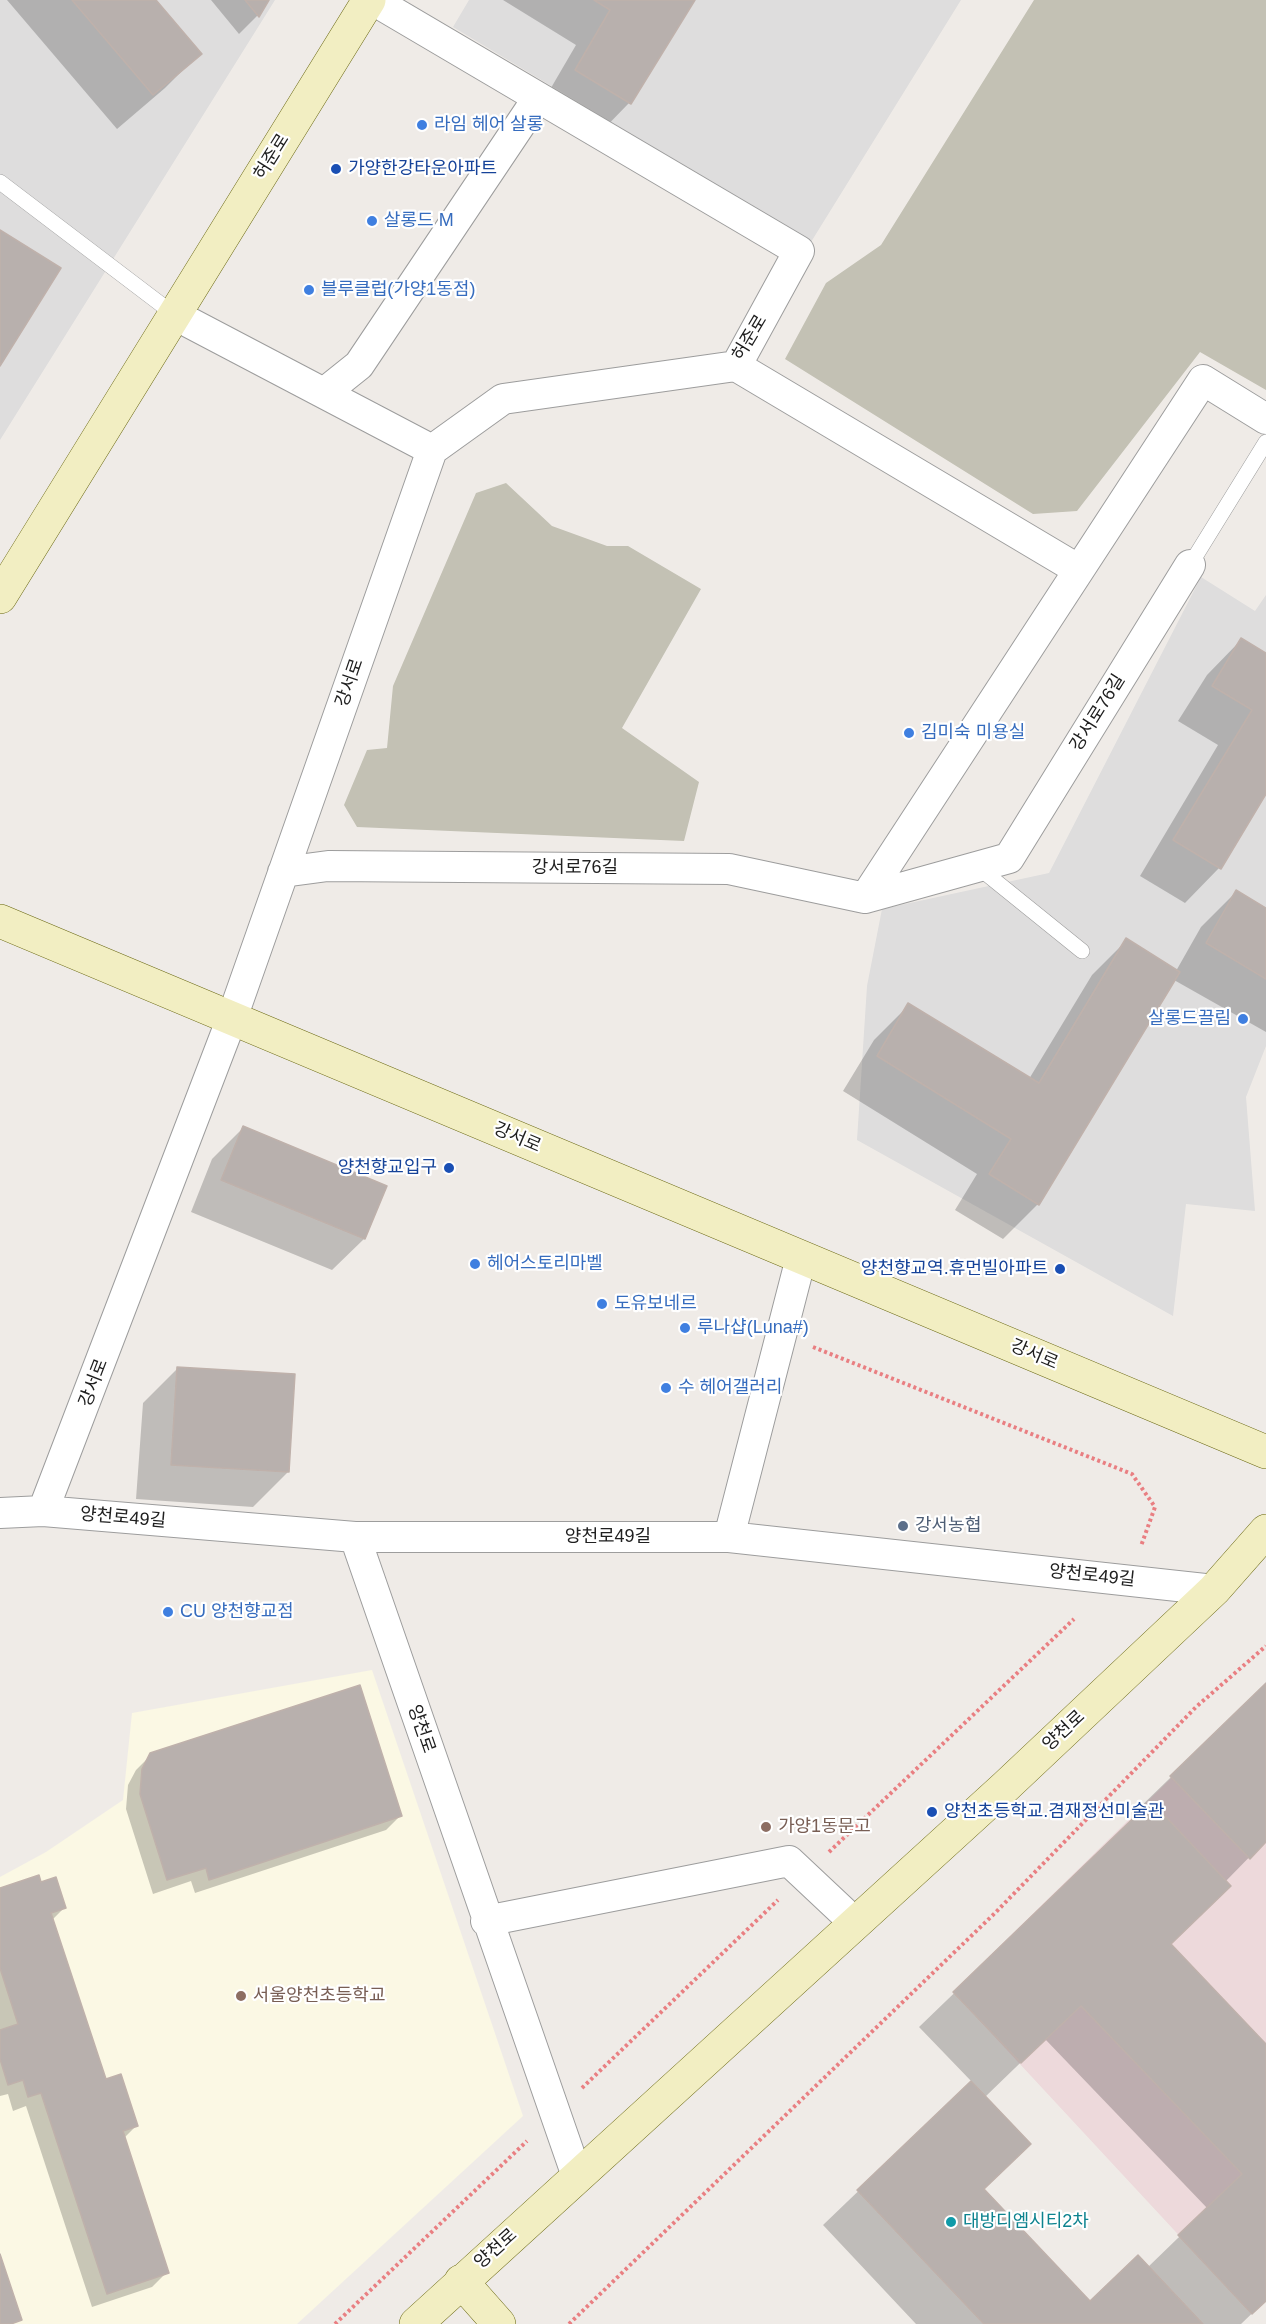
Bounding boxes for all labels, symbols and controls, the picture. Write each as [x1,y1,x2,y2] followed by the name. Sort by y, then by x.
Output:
[434,114,543,136] place label: 라임 헤어 살롱
[415,118,429,132] marker: 라임 헤어 살롱
[250,130,294,184] street label: 허준로
[348,158,497,180] place label: 가양한강타운아파트
[329,162,343,176] marker: 가양한강타운아파트
[384,210,454,232] place label: 살롱드 M
[365,214,379,228] marker: 살롱드 M
[321,279,475,301] place label: 블루클럽(가양1동점)
[302,283,316,297] marker: 블루클럽(가양1동점)
[728,311,772,365] street label: 허준로
[332,656,368,710] street label: 강서로
[1066,671,1130,755] street label: 강서로76길
[921,722,1025,744] place label: 김미숙 미용실
[902,726,916,740] marker: 김미숙 미용실
[532,857,618,879] street label: 강서로76길
[1148,1008,1231,1030] place label: 살롱드끌림
[1236,1012,1250,1026] marker: 살롱드끌림
[490,1118,544,1158] street label: 강서로
[338,1157,437,1179] place label: 양천향교입구
[442,1161,456,1175] marker: 양천향교입구
[487,1253,603,1275] place label: 헤어스토리마벨
[468,1257,482,1271] marker: 헤어스토리마벨
[861,1258,1048,1280] place label: 양천향교역.휴먼빌아파트
[1053,1262,1067,1276] marker: 양천향교역.휴먼빌아파트
[614,1293,697,1315] place label: 도유보네르
[595,1297,609,1311] marker: 도유보네르
[697,1317,809,1339] place label: 루나샵(Luna#)
[678,1321,692,1335] marker: 루나샵(Luna#)
[1007,1335,1061,1375] street label: 강서로
[75,1356,113,1410] street label: 강서로
[678,1377,782,1399] place label: 수 헤어갤러리
[659,1381,673,1395] marker: 수 헤어갤러리
[79,1503,167,1533] street label: 양천로49길
[915,1515,981,1537] place label: 강서농협
[896,1519,910,1533] marker: 강서농협
[565,1526,651,1548] street label: 양천로49길
[1048,1561,1136,1591] street label: 양천로49길
[180,1601,294,1623] place label: CU 양천향교점
[161,1605,175,1619] marker: CU 양천향교점
[403,1702,439,1756] street label: 양천로
[1038,1706,1090,1756] street label: 양천로
[944,1801,1164,1823] place label: 양천초등학교.겸재정선미술관
[925,1805,939,1819] marker: 양천초등학교.겸재정선미술관
[778,1816,871,1838] place label: 가양1동문고
[759,1820,773,1834] marker: 가양1동문고
[253,1985,385,2007] place label: 서울양천초등학교
[234,1989,248,2003] marker: 서울양천초등학교
[963,2211,1089,2233] place label: 대방디엠시티2차
[944,2215,958,2229] marker: 대방디엠시티2차
[470,2224,522,2274] street label: 양천로

